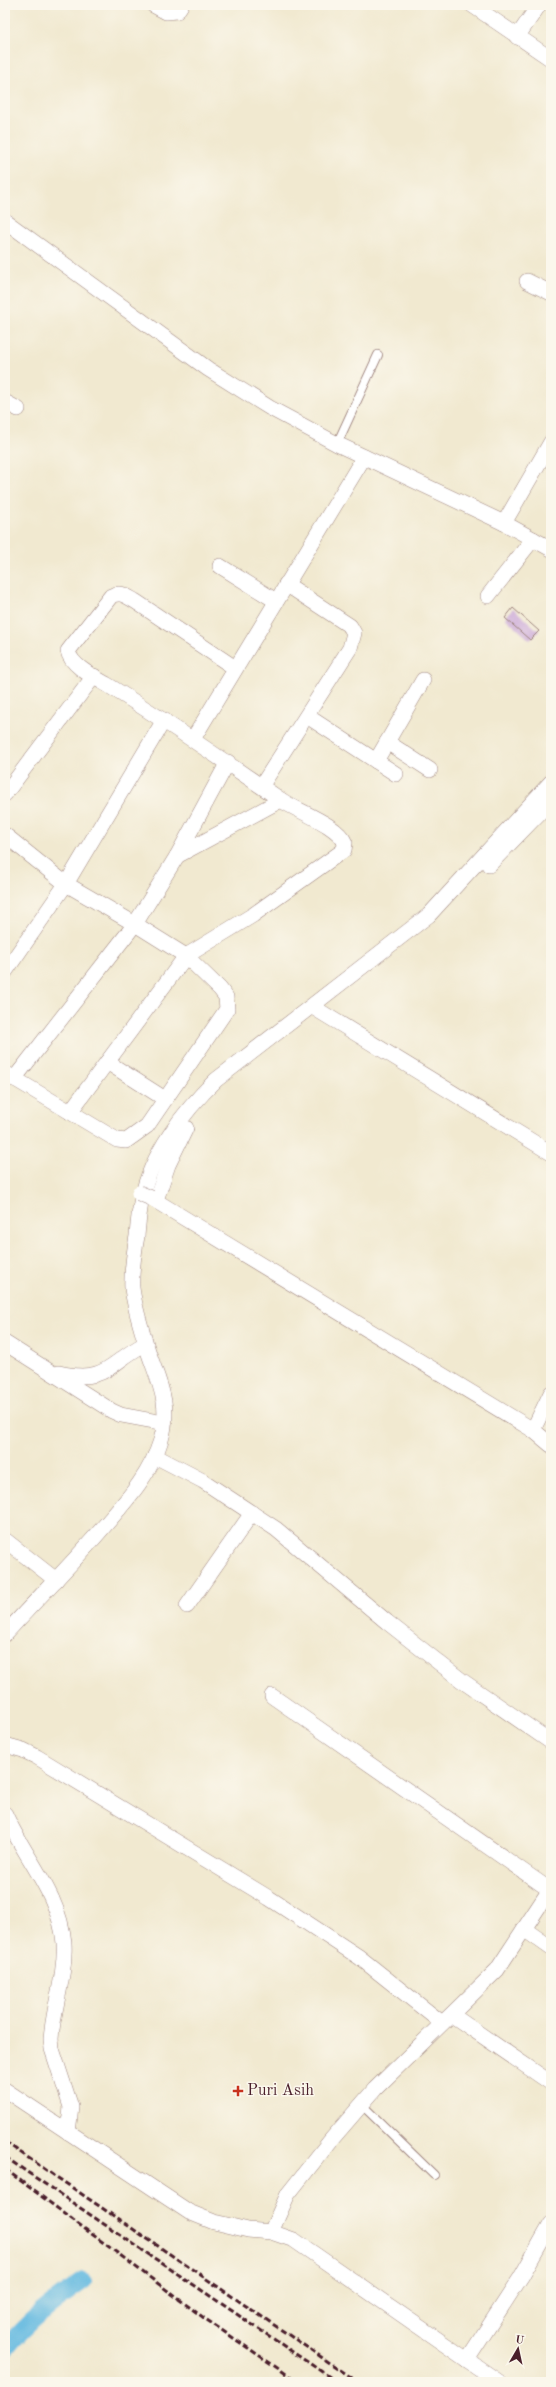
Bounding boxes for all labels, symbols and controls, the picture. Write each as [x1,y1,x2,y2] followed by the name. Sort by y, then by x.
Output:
[247,2083,314,2099] place label: Puri Asih
[232,2085,244,2097] marker: Puri Asih
[498,2329,538,2369] north arrow
[514,2334,525,2347] text: U

